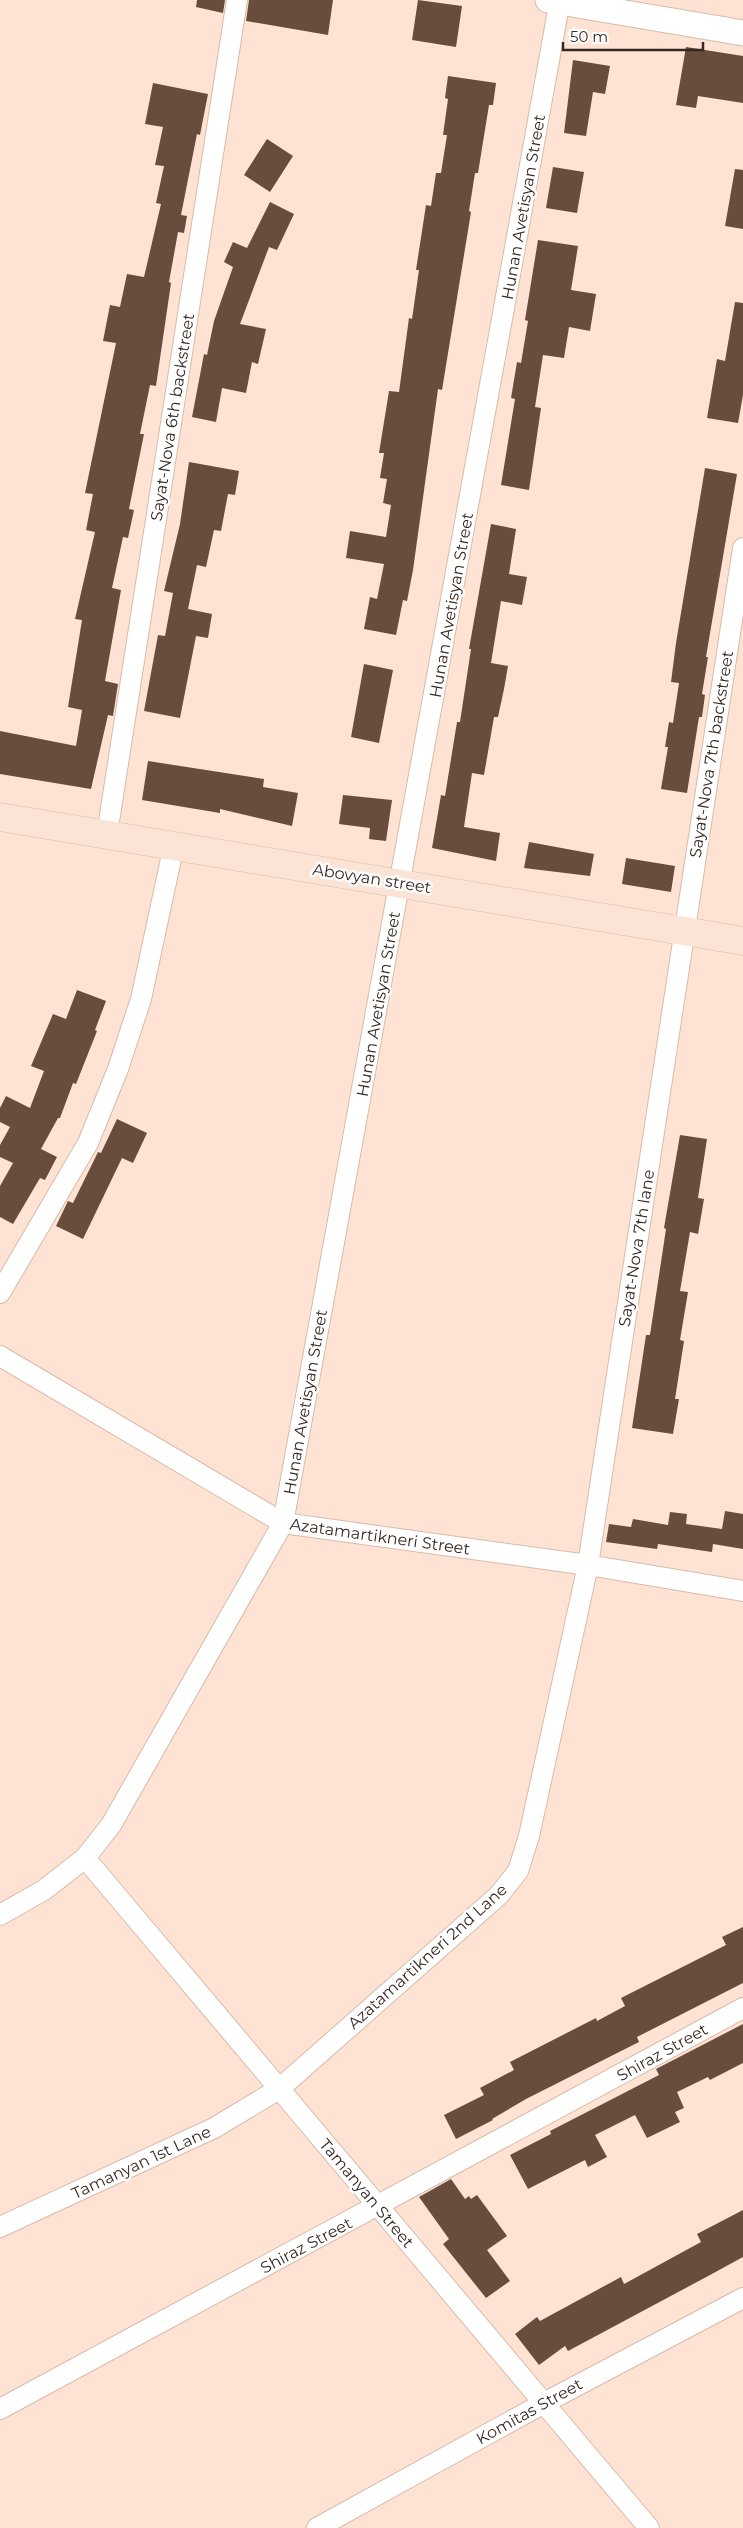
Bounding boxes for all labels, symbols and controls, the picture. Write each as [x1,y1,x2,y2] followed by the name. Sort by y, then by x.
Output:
[563,20,703,52] scale bar
[570,27,608,46] text: 50 m
[498,112,549,301] street label: Hunan Avetisyan Street
[147,311,198,522] street label: Sayat-Nova 6th backstreet
[426,510,477,699] street label: Hunan Avetisyan Street
[686,649,737,859] street label: Sayat-Nova 7th backstreet
[311,860,433,897] street label: Abovyan street
[353,909,404,1098] street label: Hunan Avetisyan Street
[615,1168,658,1328] street label: Sayat-Nova 7th lane
[280,1307,331,1496] street label: Hunan Avetisyan Street
[289,1514,472,1559] street label: Azatamartikneri Street
[344,1880,511,2033] street label: Azatamartikneri 2nd Lane
[614,2019,711,2085] street label: Shiraz Street
[69,2122,214,2203] street label: Tamanyan 1st Lane
[316,2135,418,2252] street label: Tamanyan Street
[257,2213,356,2278] street label: Shiraz Street
[473,2374,586,2448] street label: Komitas Street

